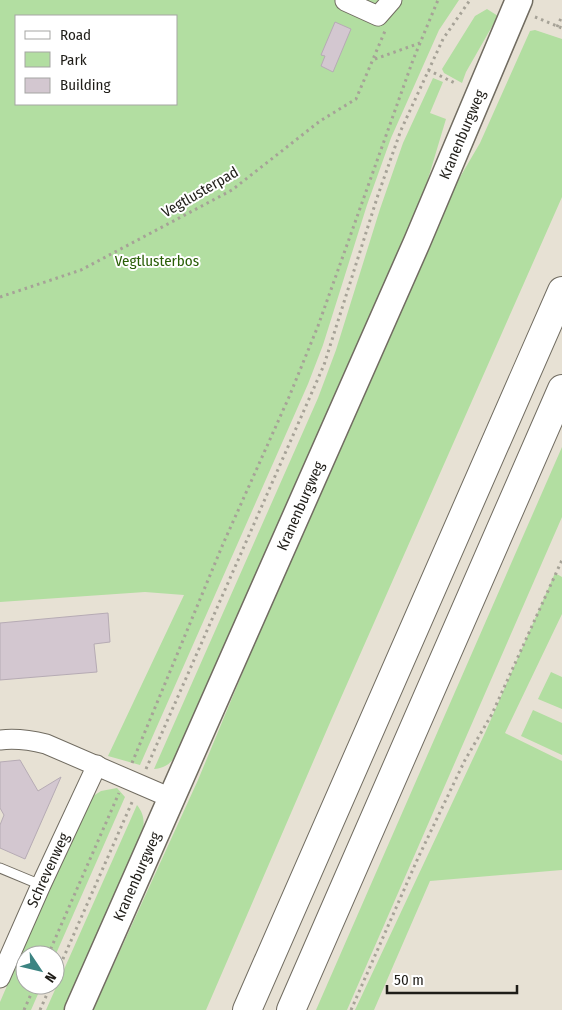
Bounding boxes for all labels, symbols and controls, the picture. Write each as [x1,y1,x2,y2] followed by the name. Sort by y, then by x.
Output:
[15,15,178,105] legend
[60,26,91,44] text: Road
[60,51,87,69] text: Park
[60,76,111,94] text: Building
[435,87,489,182] street label: Kranenburgweg
[159,163,241,221] street label: Vegtlusterpad
[115,252,199,270] park label: Vegtlusterbos
[273,459,328,553] street label: Kranenburgweg
[109,829,164,924] street label: Kranenburgweg
[23,830,73,910] street label: Schrevenweg
[15,945,65,995] north arrow
[387,962,517,994] scale bar
[41,969,60,985] text: N
[394,971,424,989] text: 50 m

